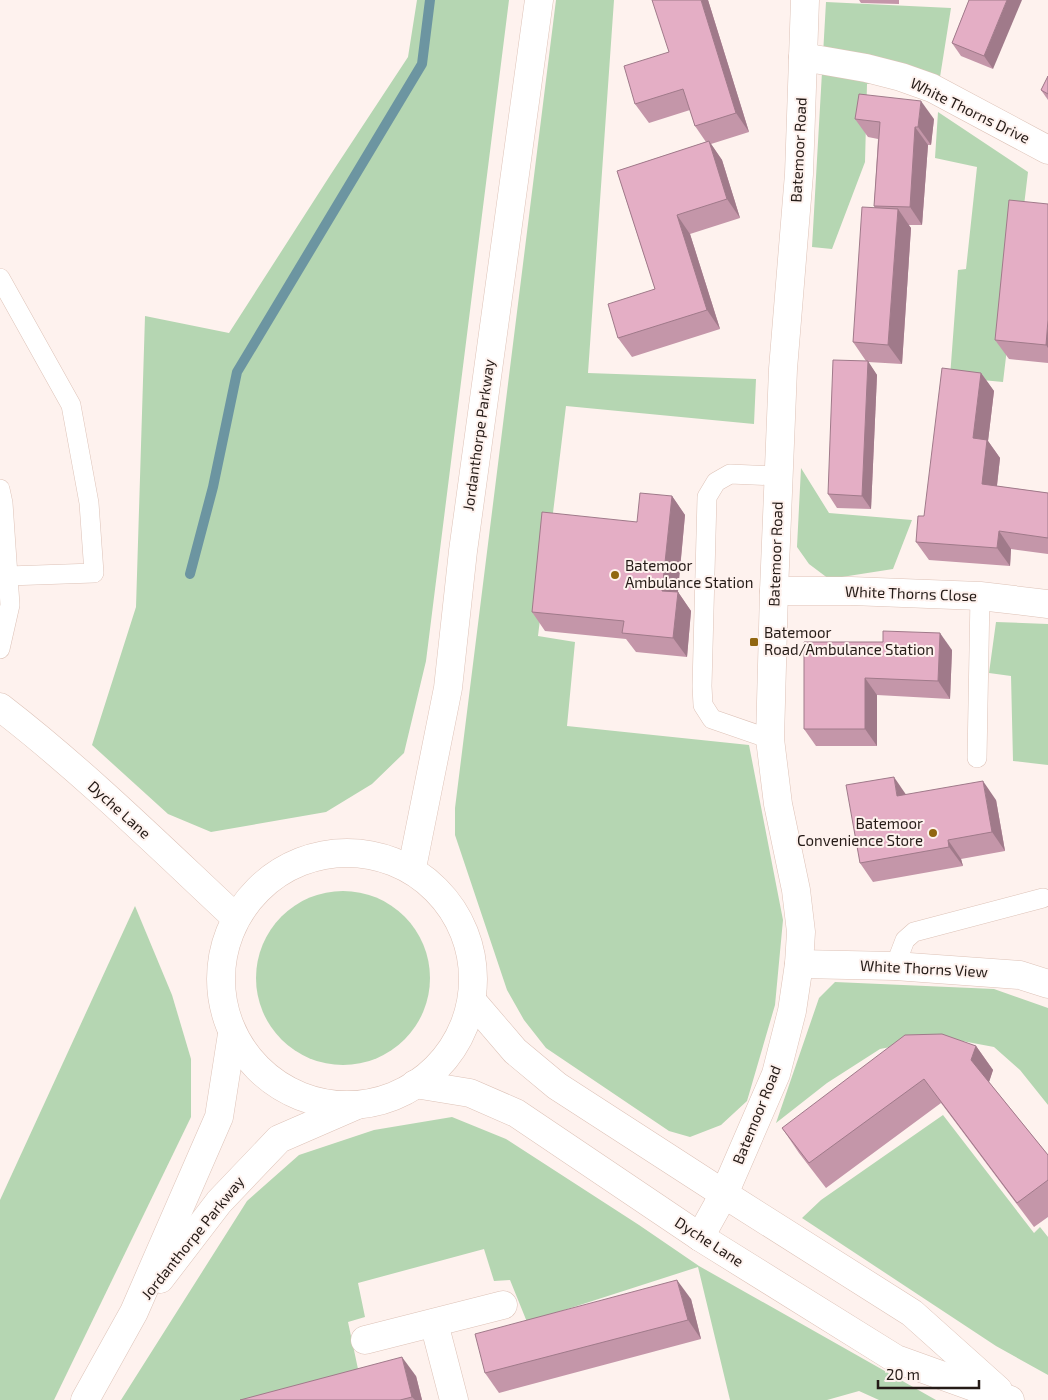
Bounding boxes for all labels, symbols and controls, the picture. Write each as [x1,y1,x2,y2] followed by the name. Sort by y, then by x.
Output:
[908,73,1033,147] street label: White Thorns Drive
[786,97,810,203] street label: Batemoor Road
[458,358,498,512] street label: Jordanthorpe Parkway
[764,501,786,607] street label: Batemoor Road
[625,556,754,591] place label: Batemoor Ambulance Station
[609,569,621,581] marker: Batemoor Ambulance Station
[845,582,977,604] street label: White Thorns Close
[764,623,934,658] place label: Batemoor Road/Ambulance Station
[748,636,760,648] marker: Batemoor Road/Ambulance Station
[85,776,155,842] street label: Dyche Lane
[797,814,923,849] place label: Batemoor Convenience Store
[927,827,939,839] marker: Batemoor Convenience Store
[860,956,988,980] street label: White Thorns View
[728,1063,784,1167] street label: Batemoor Road
[137,1172,247,1303] street label: Jordanthorpe Parkway
[672,1212,747,1270] street label: Dyche Lane
[878,1358,979,1390] scale bar
[886,1365,920,1383] text: 20 m

